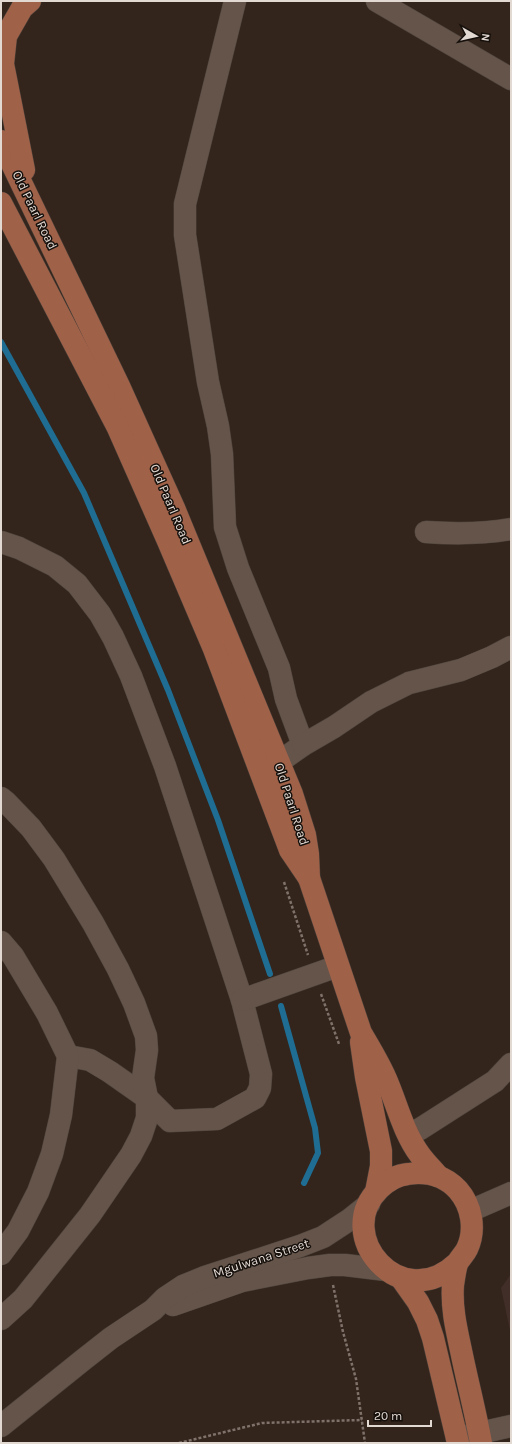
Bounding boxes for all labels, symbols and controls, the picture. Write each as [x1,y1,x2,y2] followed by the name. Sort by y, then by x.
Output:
[456,16,496,56] north arrow
[478,33,492,42] text: N
[9,168,61,252] street label: Old Paarl Road
[147,462,195,546] street label: Old Paarl Road
[272,761,312,847] street label: Old Paarl Road
[211,1235,311,1281] street label: Mgulwana Street
[368,1402,431,1428] scale bar
[374,1409,402,1423] text: 20 m

